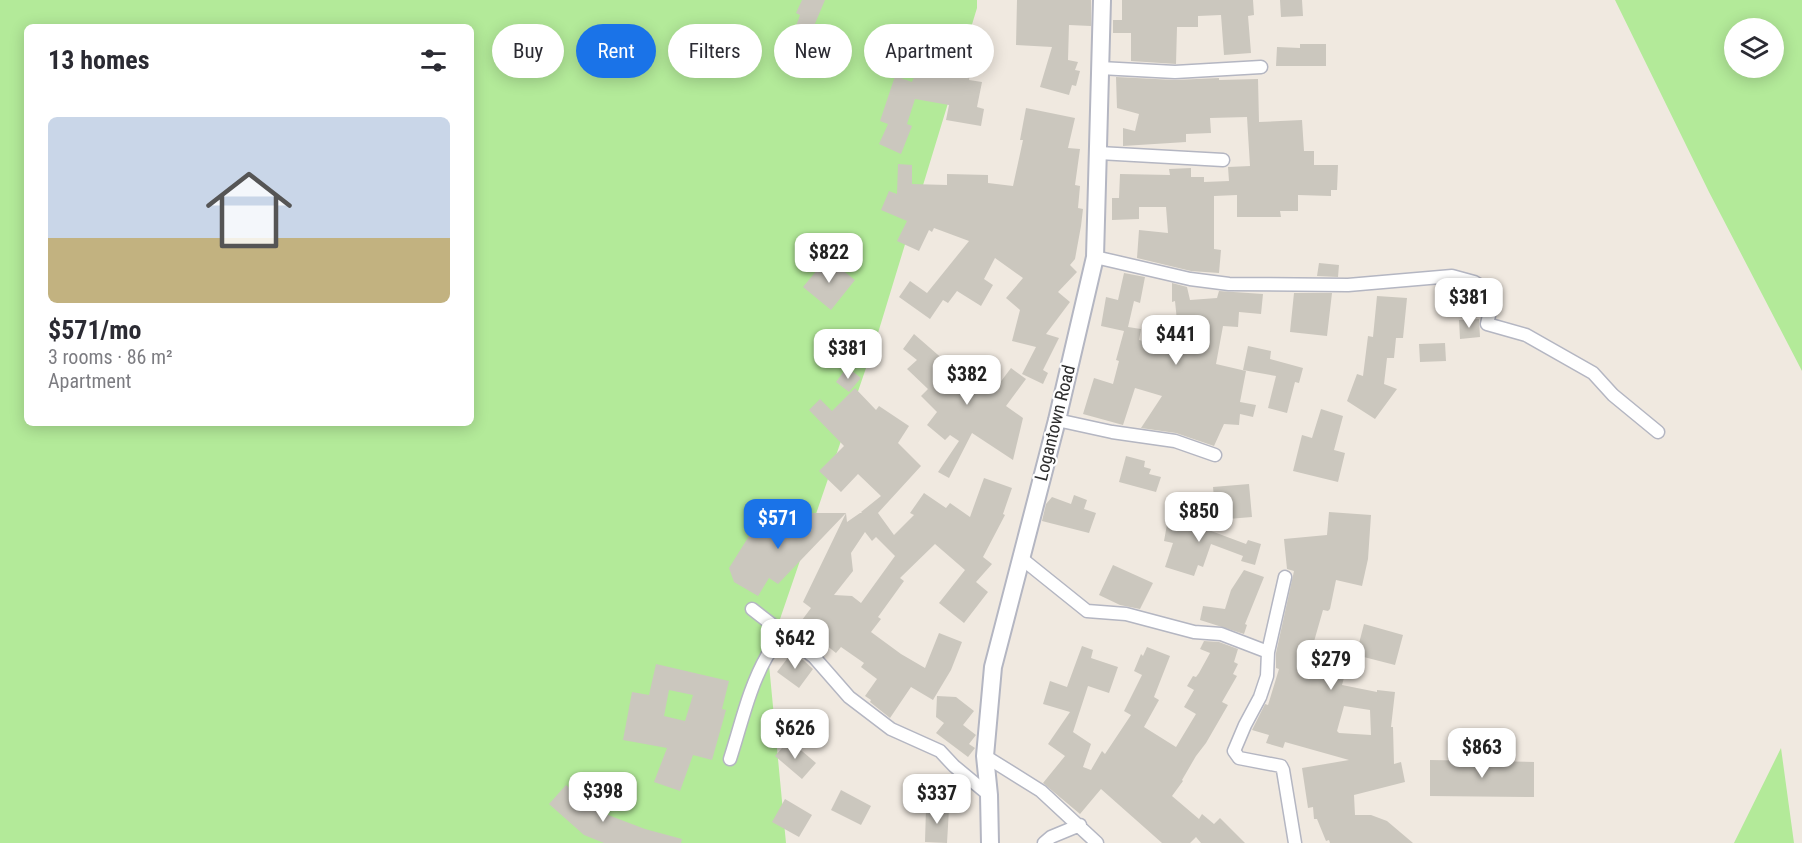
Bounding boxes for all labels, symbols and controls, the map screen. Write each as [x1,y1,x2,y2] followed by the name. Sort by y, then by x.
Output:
[1724,18,1784,78] map controls
[1724,18,1784,78] button: layers
[492,24,564,78] chip: Buy
[576,24,656,78] chip: Rent
[668,24,762,78] chip: Filters
[774,24,852,78] chip: New
[864,24,994,78] chip: Apartment
[417,44,450,77] icon: filters
[48,45,150,75] text: 13 homes
[195,156,303,264] icon: home
[793,233,865,284] pin: $822
[809,240,849,264] text: $822
[1433,278,1505,329] pin: $381
[1449,285,1489,309] text: $381
[48,315,141,345] text: $571/mo
[1140,315,1212,366] pin: $441
[1156,322,1196,346] text: $441
[812,329,884,380] pin: $381
[828,336,868,360] text: $381
[48,345,173,369] text: 3 rooms · 86 m²
[931,355,1003,406] pin: $382
[947,362,987,386] text: $382
[1030,363,1079,483] street label: Logantown Road
[48,369,132,393] text: Apartment
[1163,492,1235,543] pin: $850
[742,499,814,550] pin: $571
[1179,499,1219,523] text: $850
[758,506,798,530] text: $571
[759,619,831,670] pin: $642
[775,626,815,650] text: $642
[1295,640,1367,691] pin: $279
[1311,647,1351,671] text: $279
[759,709,831,760] pin: $626
[775,716,815,740] text: $626
[1446,728,1518,779] pin: $863
[1462,735,1502,759] text: $863
[567,772,639,823] pin: $398
[901,774,973,825] pin: $337
[583,779,623,803] text: $398
[917,781,957,805] text: $337

